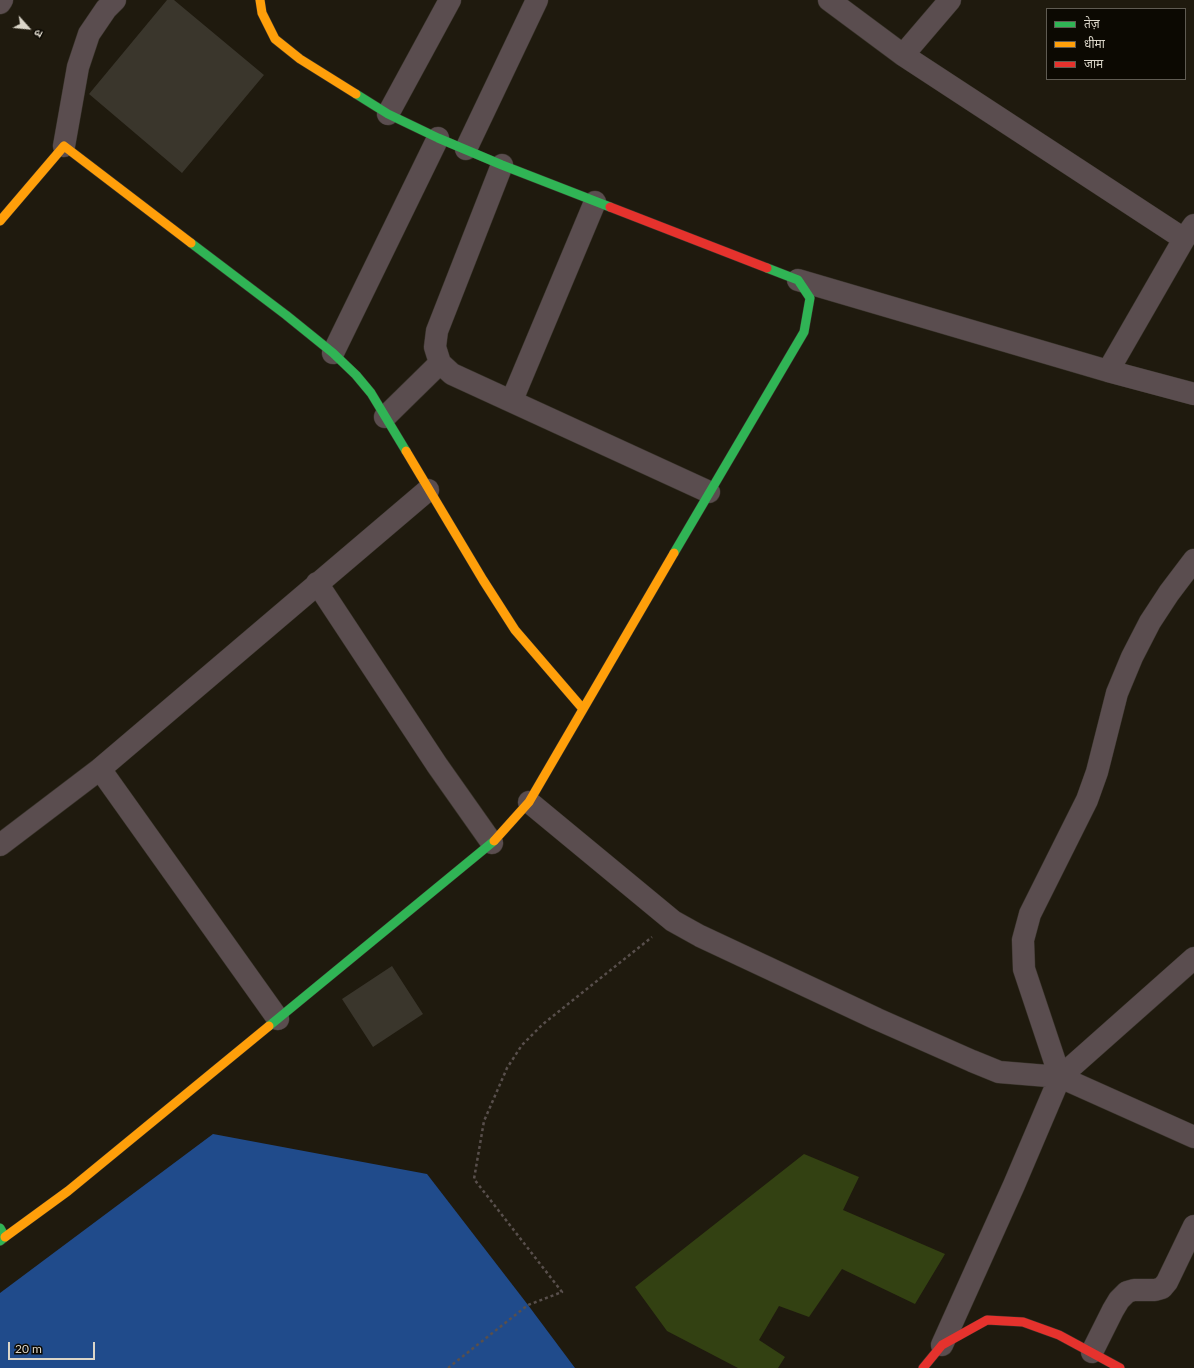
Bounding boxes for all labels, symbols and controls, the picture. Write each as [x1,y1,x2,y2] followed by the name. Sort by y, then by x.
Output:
[8,8,48,48] north arrow
[1046,8,1186,80] legend
[1084,16,1100,31] text: तेज़
[32,28,46,39] text: उ
[1084,36,1105,51] text: धीमा
[1084,56,1103,71] text: जाम
[10,1334,97,1360] scale bar
[15,1341,42,1356] text: 20 m

